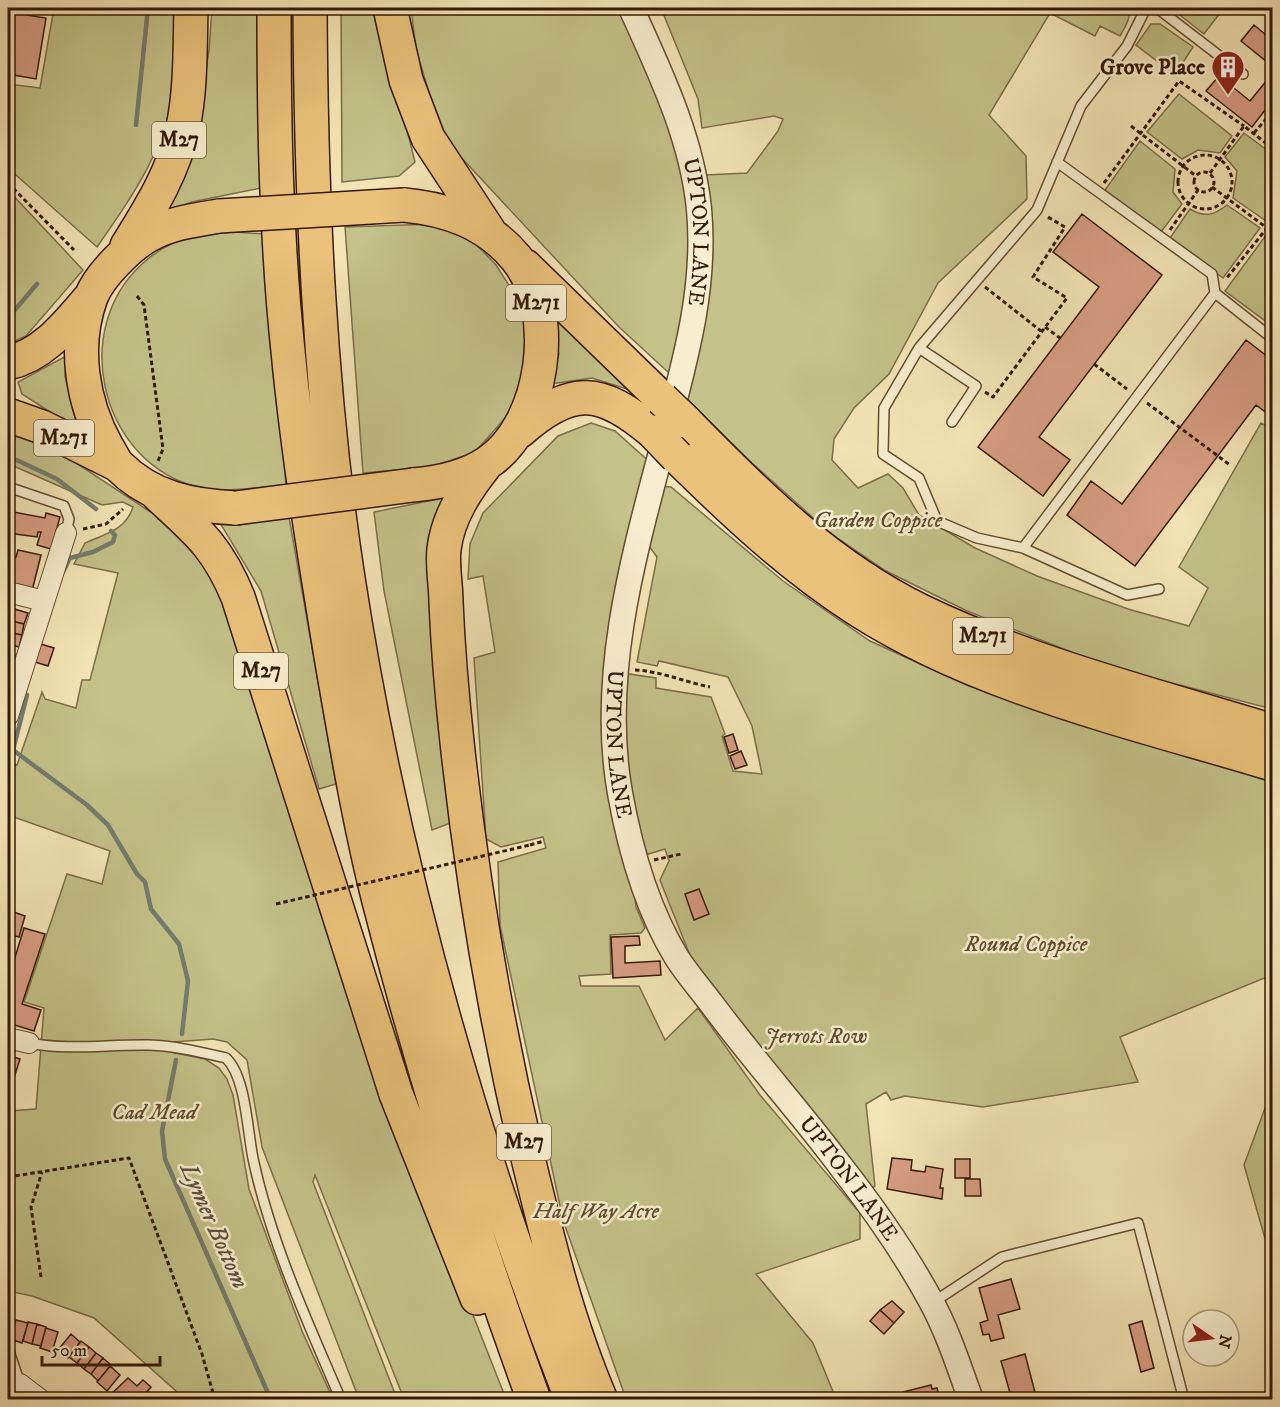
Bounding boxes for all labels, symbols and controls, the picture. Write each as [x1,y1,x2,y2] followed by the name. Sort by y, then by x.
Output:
[1210,49,1246,96] building icon: Grove Place
[1100,54,1205,81] place label: Grove Place
[152,122,206,158] road number: M27
[677,155,714,308] street label: UPTON LANE
[506,285,566,321] road number: M271
[34,420,94,456] road number: M271
[814,507,943,534] park label: Garden Coppice
[953,618,1013,654] road number: M271
[234,653,288,689] road number: M27
[600,669,638,821] street label: UPTON LANE
[964,931,1088,958] park label: Round Coppice
[764,1023,868,1050] park label: Jerrots Row
[111,1099,200,1126] park label: Cad Mead
[793,1111,904,1246] street label: UPTON LANE
[497,1124,551,1160] road number: M27
[172,1157,255,1293] water label: Lymer Bottom
[532,1198,660,1225] park label: Half Way Acre
[1181,1308,1241,1368] north arrow
[42,1329,160,1367] scale bar
[1213,1333,1236,1350] text: N
[51,1340,87,1362] text: 50 m

